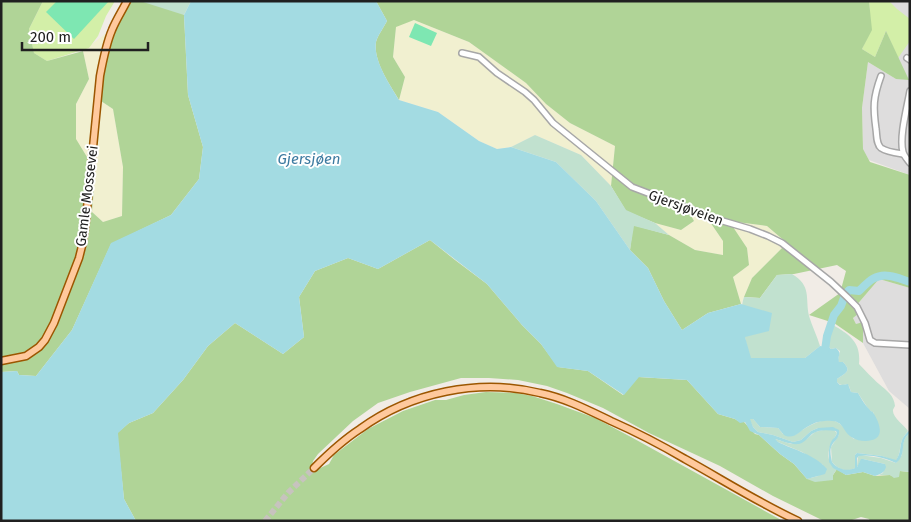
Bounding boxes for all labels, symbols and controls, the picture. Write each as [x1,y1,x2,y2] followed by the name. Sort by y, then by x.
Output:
[22,20,149,52] scale bar
[30,28,71,46] text: 200 m
[72,144,102,248] street label: Gamle Mossevei
[277,150,341,168] water label: Gjersjøen
[646,187,726,229] street label: Gjersjøveien

